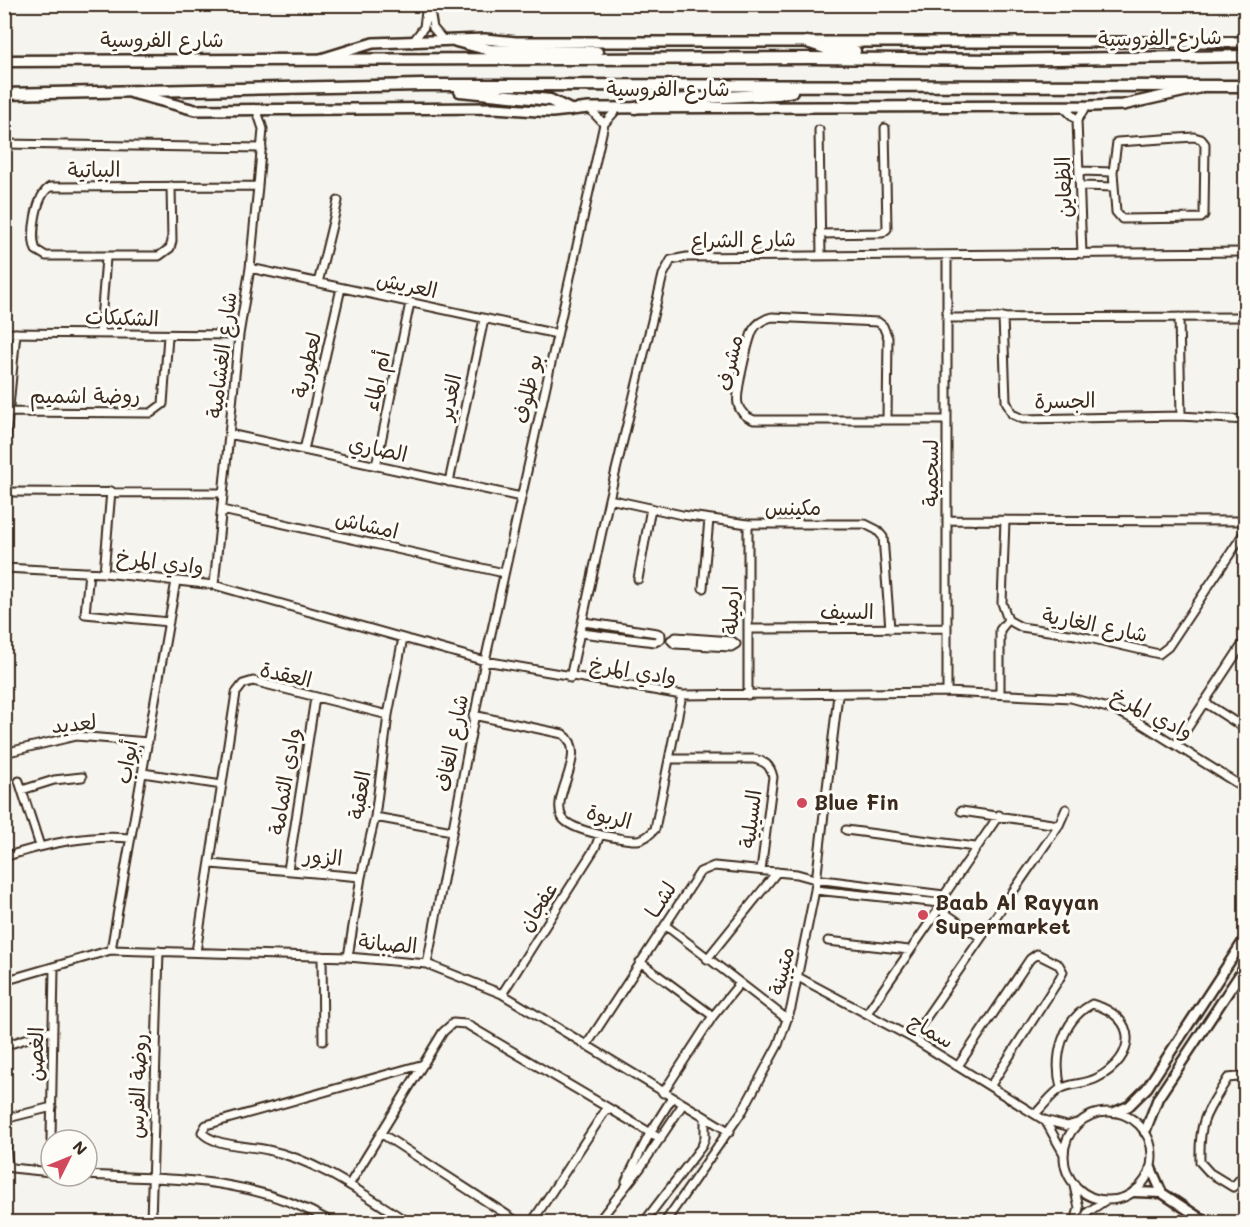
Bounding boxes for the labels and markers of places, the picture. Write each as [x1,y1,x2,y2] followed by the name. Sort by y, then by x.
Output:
[814,788,899,815] place label: Blue Fin
[795,796,809,810] marker: Blue Fin
[935,888,1099,939] place label: Baab Al Rayyan Supermarket
[916,908,930,922] marker: Baab Al Rayyan Supermarket

